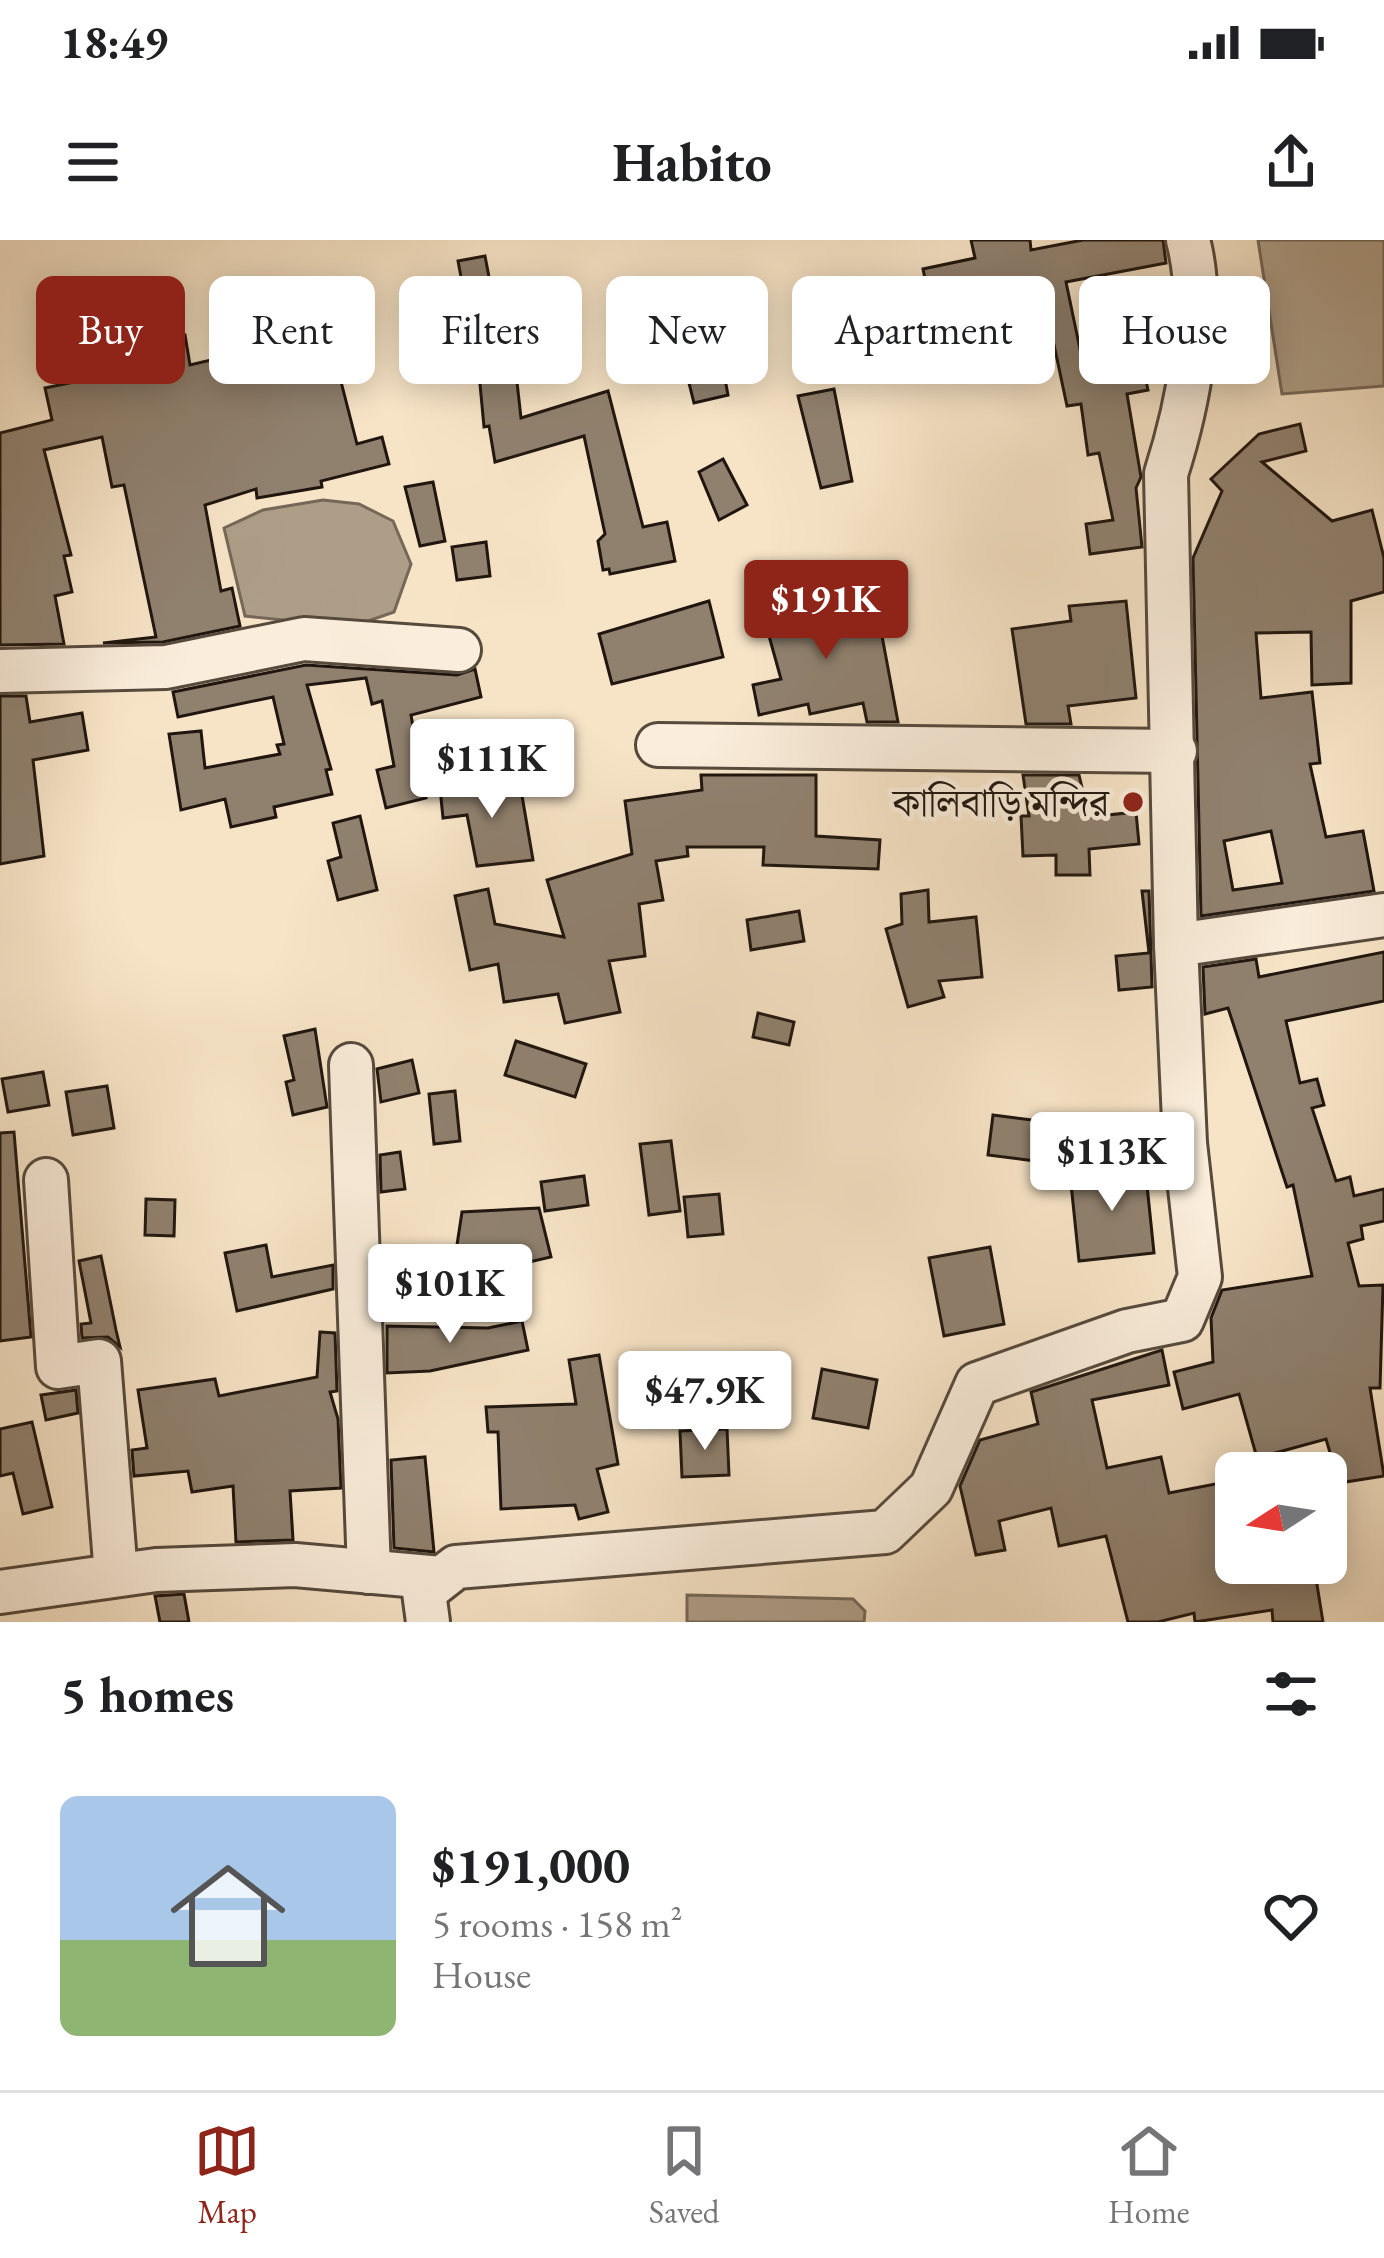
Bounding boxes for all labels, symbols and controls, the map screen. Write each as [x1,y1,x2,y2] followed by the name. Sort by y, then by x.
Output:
[60,13,168,71] text: 18:49
[612,127,772,197] text: Habito
[60,129,126,195] icon: menu
[1258,129,1324,195] icon: share
[36,276,185,384] chip: Buy
[209,276,375,384] chip: Rent
[399,276,582,384] chip: Filters
[606,276,768,384] chip: New
[792,276,1055,384] chip: Apartment
[1079,276,1270,384] chip: House
[742,560,910,662] pin: $191K
[771,573,881,624] text: $191K
[408,719,576,821] pin: $111K
[437,732,547,783] text: $111K
[891,777,1111,828] place label: কালিবাড়ি মন্দির
[1120,789,1146,815] marker: কালিবাড়ি মন্দির
[1028,1112,1196,1214] pin: $113K
[1057,1125,1167,1176] text: $113K
[366,1244,534,1346] pin: $101K
[395,1257,505,1308] text: $101K
[607,1351,803,1453] pin: $47.9K
[645,1364,765,1415] text: $47.9K
[1215,1452,1347,1584] north arrow
[1215,1452,1347,1584] map controls
[60,1661,234,1727] text: 5 homes
[1258,1661,1324,1727] icon: filters
[432,1832,630,1898] text: $191,000
[156,1844,300,1988] icon: home
[1258,1883,1324,1949] icon: heart
[432,1898,683,1949] text: 5 rooms · 158 m²
[432,1949,531,2000] text: House
[194,2118,260,2233] tab: Map
[649,2118,720,2233] tab: Saved
[1108,2118,1190,2233] tab: Home

